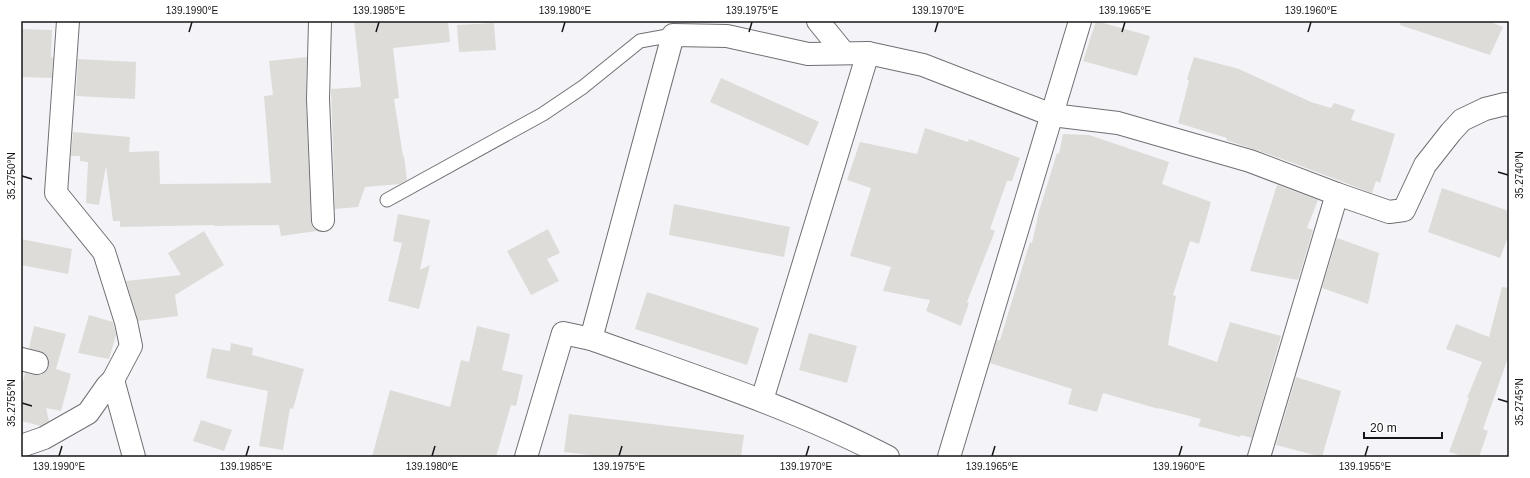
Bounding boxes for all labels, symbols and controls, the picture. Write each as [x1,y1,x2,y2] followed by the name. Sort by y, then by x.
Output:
[166,5,219,16] text: 139.1990°E
[353,5,406,16] text: 139.1985°E
[539,5,592,16] text: 139.1980°E
[726,5,779,16] text: 139.1975°E
[912,5,965,16] text: 139.1970°E
[1099,5,1152,16] text: 139.1965°E
[1285,5,1338,16] text: 139.1960°E
[1514,151,1525,199] text: 35.2740°N
[6,152,17,200] text: 35.2750°N
[1514,378,1525,426] text: 35.2745°N
[6,379,17,427] text: 35.2755°N
[1364,414,1442,440] scale bar
[1370,421,1397,435] text: 20 m
[33,461,86,472] text: 139.1990°E
[220,461,273,472] text: 139.1985°E
[406,461,459,472] text: 139.1980°E
[593,461,646,472] text: 139.1975°E
[780,461,833,472] text: 139.1970°E
[966,461,1019,472] text: 139.1965°E
[1153,461,1206,472] text: 139.1960°E
[1339,461,1392,472] text: 139.1955°E

